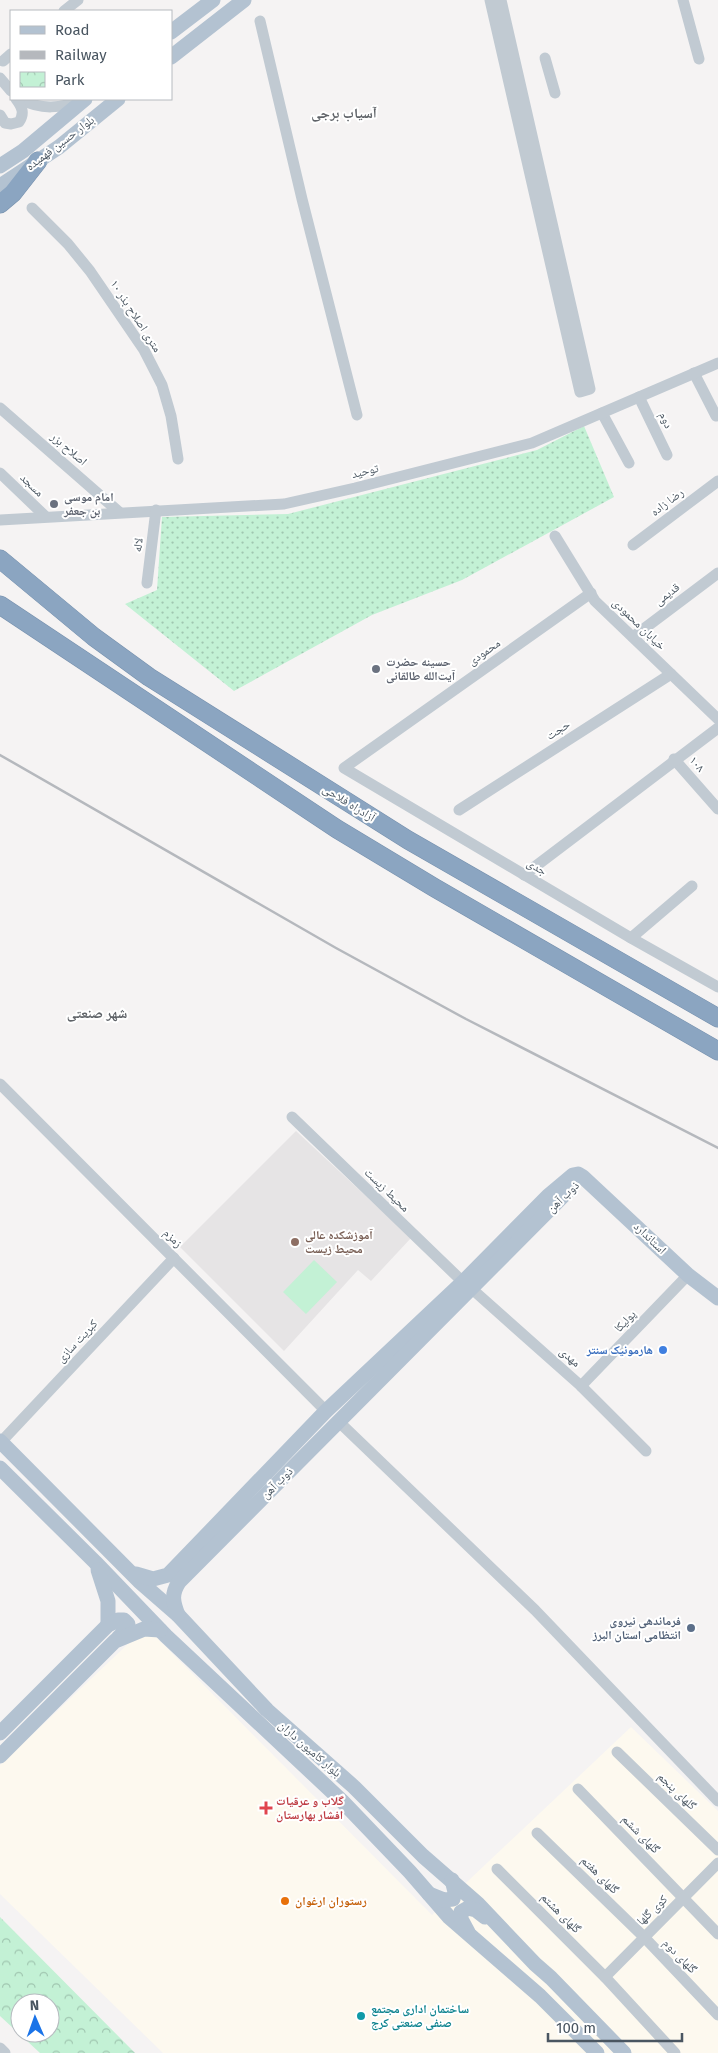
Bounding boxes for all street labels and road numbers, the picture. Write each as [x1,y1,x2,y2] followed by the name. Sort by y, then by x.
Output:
[23,113,97,174] street label: بلوار حسین فهمیده
[107,277,165,355] street label: ۱۰ متری اصلاح بذر
[655,410,676,431] street label: دوم
[47,429,90,469] street label: اصلاح بزر
[350,461,380,481] street label: توحید
[17,471,47,500] street label: مسجد
[648,485,687,519] street label: رضا زاده
[130,537,146,553] street label: لاله
[652,580,683,608] street label: قدیمی
[609,595,669,653] street label: خیابان محمودی
[465,636,503,668] street label: محمودی
[544,717,573,743] street label: حجت
[686,753,708,775] street label: ۱۰۸
[320,781,379,825] street label: آزادراه فلاحی
[524,856,550,879] street label: جدی
[362,1165,412,1215] street label: محیط زیست
[544,1178,582,1216] street label: ذوب آهن
[631,1219,669,1257] street label: استاندارد
[160,1226,186,1251] street label: زمزم
[611,1307,639,1335] street label: پولیکا
[54,1317,101,1366] street label: کبریت سازی
[557,1344,583,1370] street label: مهدی
[258,1464,296,1502] street label: ذوب آهن
[276,1718,344,1780] street label: بلوار کامیون داران
[654,1769,699,1813] street label: گلهای پنجم
[618,1812,663,1857] street label: گلهای ششم
[578,1853,622,1897] street label: گلهای هفتم
[537,1890,584,1937] street label: گلهای هشتم
[634,1892,670,1928] street label: کوی گلها
[659,1936,700,1977] street label: گلهای دوم

